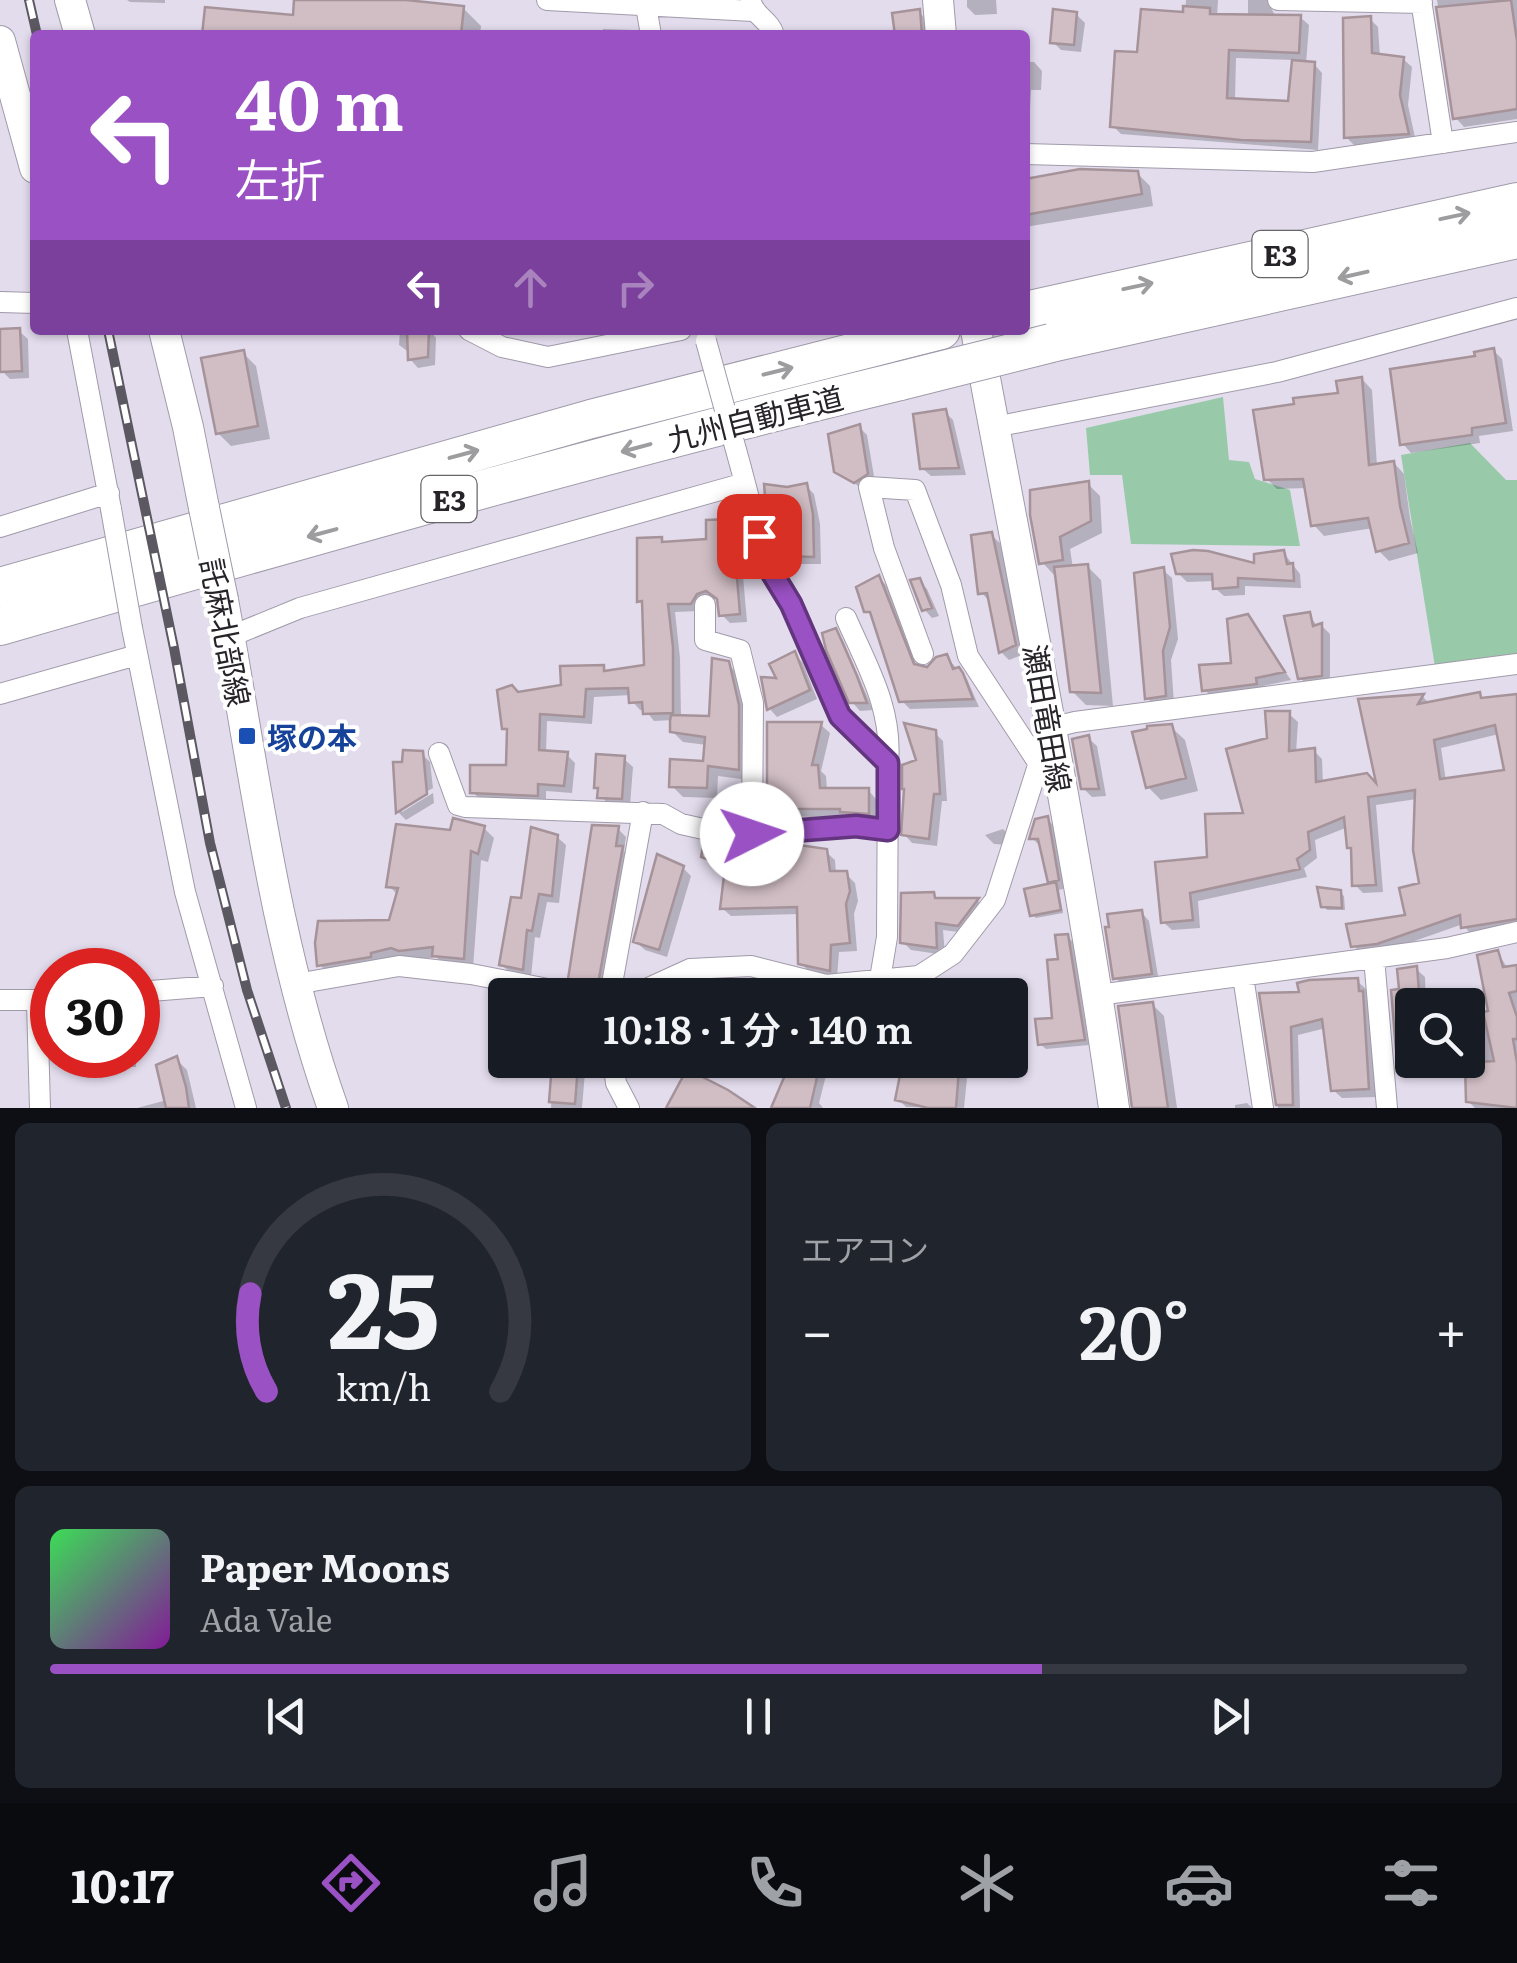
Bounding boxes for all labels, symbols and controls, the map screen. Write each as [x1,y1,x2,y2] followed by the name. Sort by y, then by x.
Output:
[235,49,404,153] text: 40 m
[70,70,200,200] icon: left
[235,144,325,211] text: 左折
[1438,205,1470,224] one-way arrow
[1252,231,1308,277] road number: E3
[398,260,453,315] icon: left
[503,260,558,315] icon: ahead
[608,260,663,315] icon: right
[1338,267,1370,286] one-way arrow
[1121,275,1153,294] one-way arrow
[761,361,793,379] one-way arrow
[662,374,848,460] street label: 九州自動車道
[621,439,652,458] one-way arrow
[448,444,479,463] one-way arrow
[422,476,476,522] road number: E3
[717,494,802,579] pin
[732,509,787,564] icon: arrive
[307,525,338,544] one-way arrow
[191,554,263,710] street label: 託麻北部線
[1014,640,1084,796] street label: 瀬田竜田線
[267,714,357,758] place label: 塚の本
[236,725,258,747] marker: 塚の本
[700,782,804,886] position arrow
[30,948,160,1078] speed limit sign: 30
[1395,988,1485,1078] map controls
[1395,988,1485,1078] button: search
[603,999,913,1056] text: 10:18 · 1 分 · 140 m
[801,1224,929,1272] text: エアコン
[327,1227,439,1381] text: 25
[1079,1272,1189,1383] text: 20°
[801,1287,833,1369] text: −
[1435,1287,1467,1369] text: +
[335,1359,431,1412] text: km/h
[200,1537,450,1594] text: Paper Moons
[200,1594,332,1642] text: Ada Vale
[259,1689,314,1744] icon: previous
[731,1689,786,1744] icon: pause
[1203,1689,1258,1744] icon: next
[316,1848,386,1918] icon: directions
[528,1848,598,1918] icon: music
[740,1848,810,1918] icon: phone
[952,1848,1022,1918] icon: climate
[1164,1848,1234,1918] icon: car
[1376,1848,1446,1918] icon: filters
[71,1850,174,1917] text: 10:17

